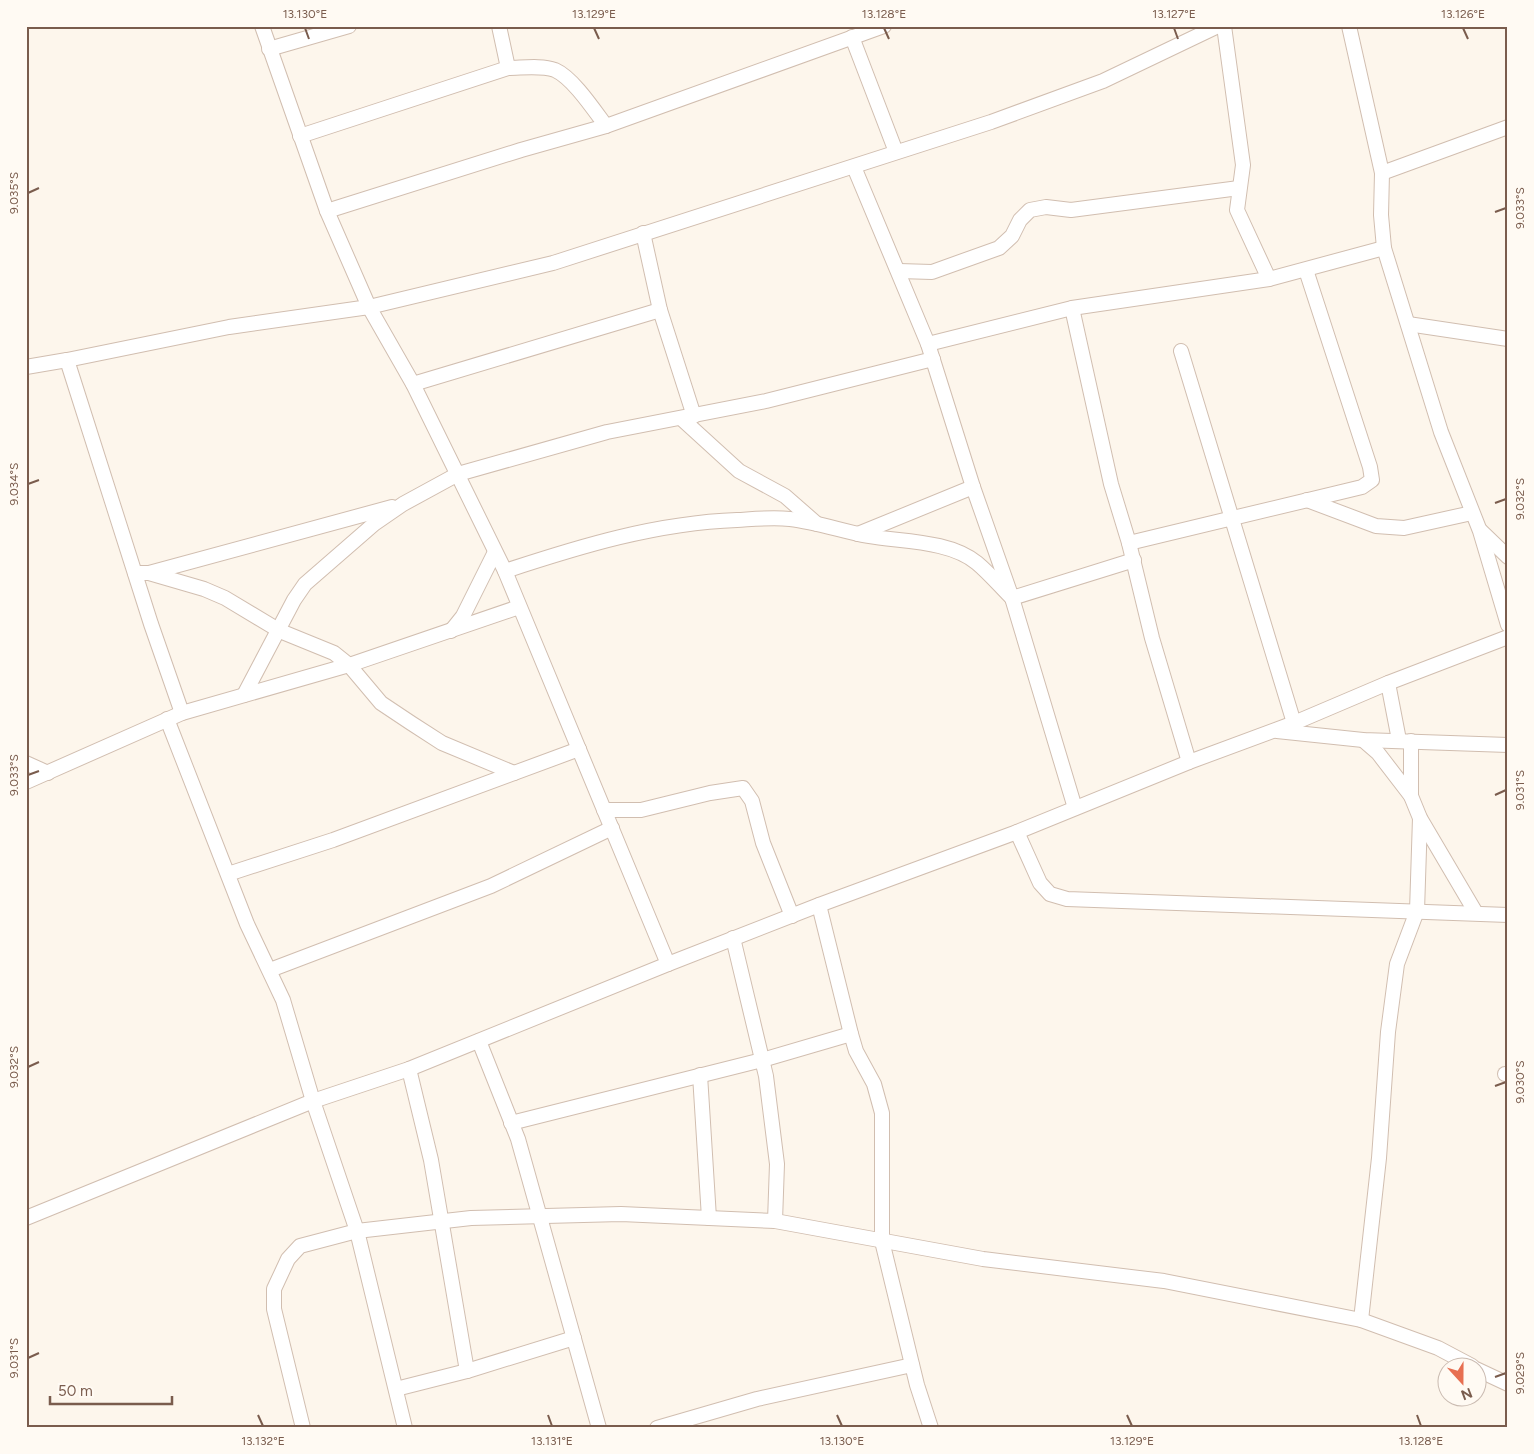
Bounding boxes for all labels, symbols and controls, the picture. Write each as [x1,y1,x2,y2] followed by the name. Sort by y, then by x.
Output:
[283,7,327,21] text: 13.130°E
[572,7,616,21] text: 13.129°E
[862,7,906,21] text: 13.128°E
[1152,7,1196,21] text: 13.127°E
[1441,7,1485,21] text: 13.126°E
[7,172,21,214] text: 9.035°S
[1513,187,1527,229] text: 9.033°S
[7,463,21,505] text: 9.034°S
[1513,478,1527,520] text: 9.032°S
[7,754,21,796] text: 9.033°S
[1513,770,1527,810] text: 9.031°S
[7,1046,21,1088] text: 9.032°S
[1513,1061,1527,1104] text: 9.030°S
[7,1338,21,1378] text: 9.031°S
[1513,1352,1527,1394] text: 9.029°S
[1436,1356,1486,1406] north arrow
[50,1374,172,1406] scale bar
[58,1382,93,1400] text: 50 m
[1458,1384,1475,1404] text: N
[241,1434,285,1448] text: 13.132°E
[531,1434,573,1448] text: 13.131°E
[820,1434,864,1448] text: 13.130°E
[1110,1434,1154,1448] text: 13.129°E
[1399,1434,1443,1448] text: 13.128°E

